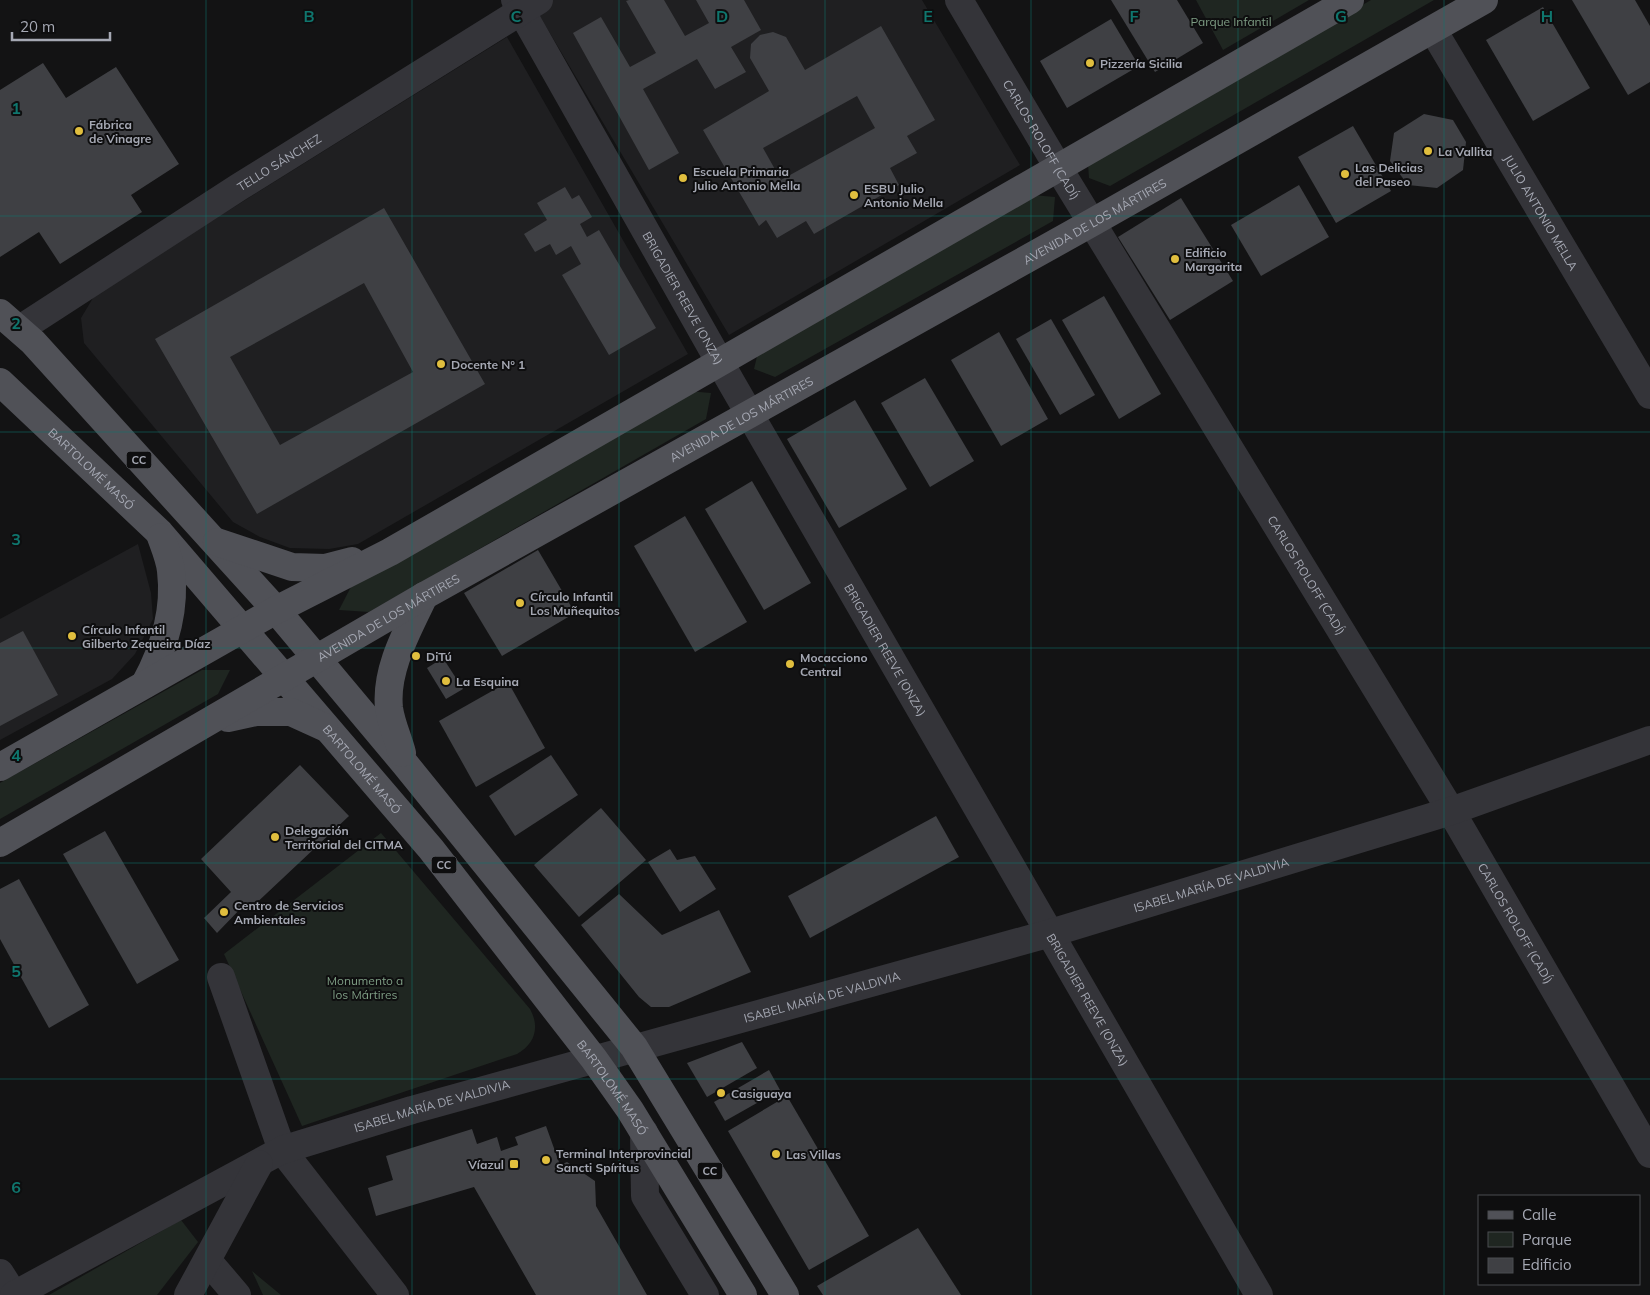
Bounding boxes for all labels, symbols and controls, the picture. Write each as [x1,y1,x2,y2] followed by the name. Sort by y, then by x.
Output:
[303,6,315,26] text: B
[511,6,522,26] text: C
[716,6,728,26] text: D
[923,6,933,26] text: E
[1129,6,1139,26] text: F
[1335,6,1347,26] text: G
[1541,6,1553,26] text: H
[12,10,110,42] scale bar
[1190,14,1272,29] park label: Parque Infantil
[20,17,55,36] text: 20 m
[1100,56,1183,71] place label: Pizzería Sicilia
[1084,57,1096,69] marker: Pizzería Sicilia
[1000,77,1083,202] street label: CARLOS ROLOFF (CADÍ)
[11,98,21,118] text: 1
[89,117,152,146] place label: Fábrica de Vinagre
[73,125,85,137] marker: Fábrica de Vinagre
[234,130,324,194] street label: TELLO SÁNCHEZ
[1438,144,1492,159] place label: La Vallita
[1422,145,1434,157] marker: La Vallita
[1501,152,1582,273] street label: JULIO ANTONIO MELLA
[1355,160,1423,189] place label: Las Delicias del Paseo
[693,164,800,193] place label: Escuela Primaria Julio Antonio Mella
[1339,168,1351,180] marker: Las Delicias del Paseo
[677,172,689,184] marker: Escuela Primaria Julio Antonio Mella
[1020,175,1169,267] street label: AVENIDA DE LOS MÁRTIRES
[864,181,943,210] place label: ESBU Julio Antonio Mella
[848,189,860,201] marker: ESBU Julio Antonio Mella
[640,229,727,367] street label: BRIGADIER REEVE (ONZA)
[1185,245,1242,274] place label: Edificio Margarita
[1169,253,1181,265] marker: Edificio Margarita
[11,313,21,333] text: 2
[451,357,525,372] place label: Docente Nº 1
[435,358,447,370] marker: Docente Nº 1
[667,373,815,465] street label: AVENIDA DE LOS MÁRTIRES
[46,424,138,513] street label: BARTOLOMÉ MASÓ
[126,452,152,468] road number: CC
[1265,513,1349,637] street label: CARLOS ROLOFF (CADÍ)
[11,529,21,549] text: 3
[314,570,462,664] street label: AVENIDA DE LOS MÁRTIRES
[842,581,930,718] street label: BRIGADIER REEVE (ONZA)
[530,589,620,618] place label: Círculo Infantil Los Muñequitos
[514,597,526,609] marker: Círculo Infantil Los Muñequitos
[82,622,211,651] place label: Círculo Infantil Gilberto Zequeira Díaz
[66,630,78,642] marker: Círculo Infantil Gilberto Zequeira Díaz
[426,649,452,664] place label: DiTú
[410,650,422,662] marker: DiTú
[800,650,868,679] place label: Mocacciono Central
[784,658,796,670] marker: Mocacciono Central
[456,674,519,689] place label: La Esquina
[440,675,452,687] marker: La Esquina
[320,721,405,817] street label: BARTOLOMÉ MASÓ
[11,745,21,765] text: 4
[285,823,403,852] place label: Delegación Territorial del CITMA
[269,831,281,843] marker: Delegación Territorial del CITMA
[1131,853,1291,915] street label: ISABEL MARÍA DE VALDIVIA
[432,856,456,874] road number: CC
[1475,860,1557,986] street label: CARLOS ROLOFF (CADÍ)
[234,898,344,927] place label: Centro de Servicios Ambientales
[218,906,230,918] marker: Centro de Servicios Ambientales
[1044,931,1132,1068] street label: BRIGADIER REEVE (ONZA)
[11,961,21,981] text: 5
[742,968,902,1025] street label: ISABEL MARÍA DE VALDIVIA
[327,973,403,1002] park label: Monumento a los Mártires
[574,1037,651,1138] street label: BARTOLOMÉ MASÓ
[352,1076,512,1135] street label: ISABEL MARÍA DE VALDIVIA
[731,1086,791,1101] place label: Casiguaya
[715,1087,727,1099] marker: Casiguaya
[556,1146,691,1175] place label: Terminal Interprovincial Sancti Spíritus
[786,1147,841,1162] place label: Las Villas
[770,1148,782,1160] marker: Las Villas
[540,1154,552,1166] marker: Terminal Interprovincial Sancti Spíritus
[467,1157,504,1172] place label: Víazul
[508,1158,520,1170] marker: Víazul
[698,1162,722,1180] road number: CC
[11,1177,21,1197] text: 6
[1478,1195,1640,1285] legend
[1522,1205,1556,1224] text: Calle
[1522,1230,1572,1249] text: Parque
[1522,1255,1572,1274] text: Edificio

